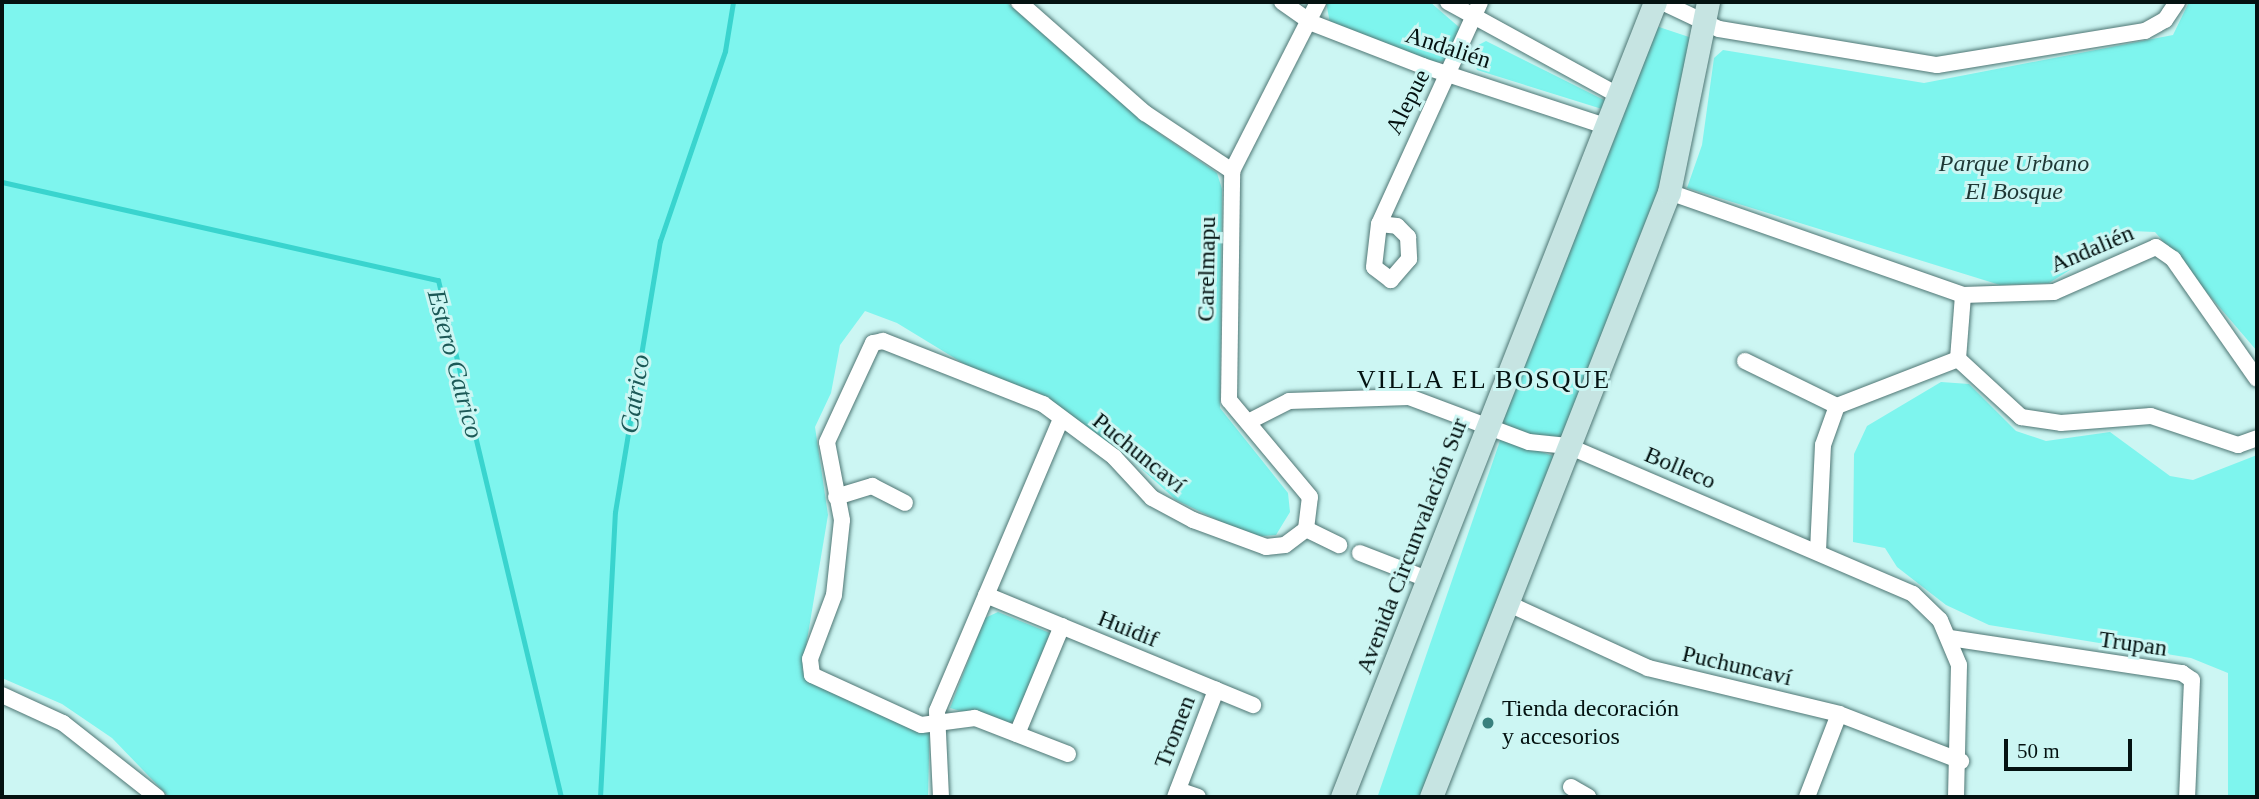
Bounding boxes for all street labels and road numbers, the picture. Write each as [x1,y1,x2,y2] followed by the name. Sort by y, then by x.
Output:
[1402,21,1494,75] street label: Andalién
[1379,65,1437,139] street label: Alepue
[1192,216,1222,322] street label: Carelmapu
[2046,219,2138,279] street label: Andalién
[1086,407,1192,499] street label: Puchuncaví
[1350,414,1474,678] street label: Avenida Circunvalación Sur
[1640,440,1720,496] street label: Bolleco
[1094,604,1162,654] street label: Huidif
[2097,625,2169,663] street label: Trupan
[1679,639,1795,693] street label: Puchuncaví
[1148,692,1202,772] street label: Tromen

